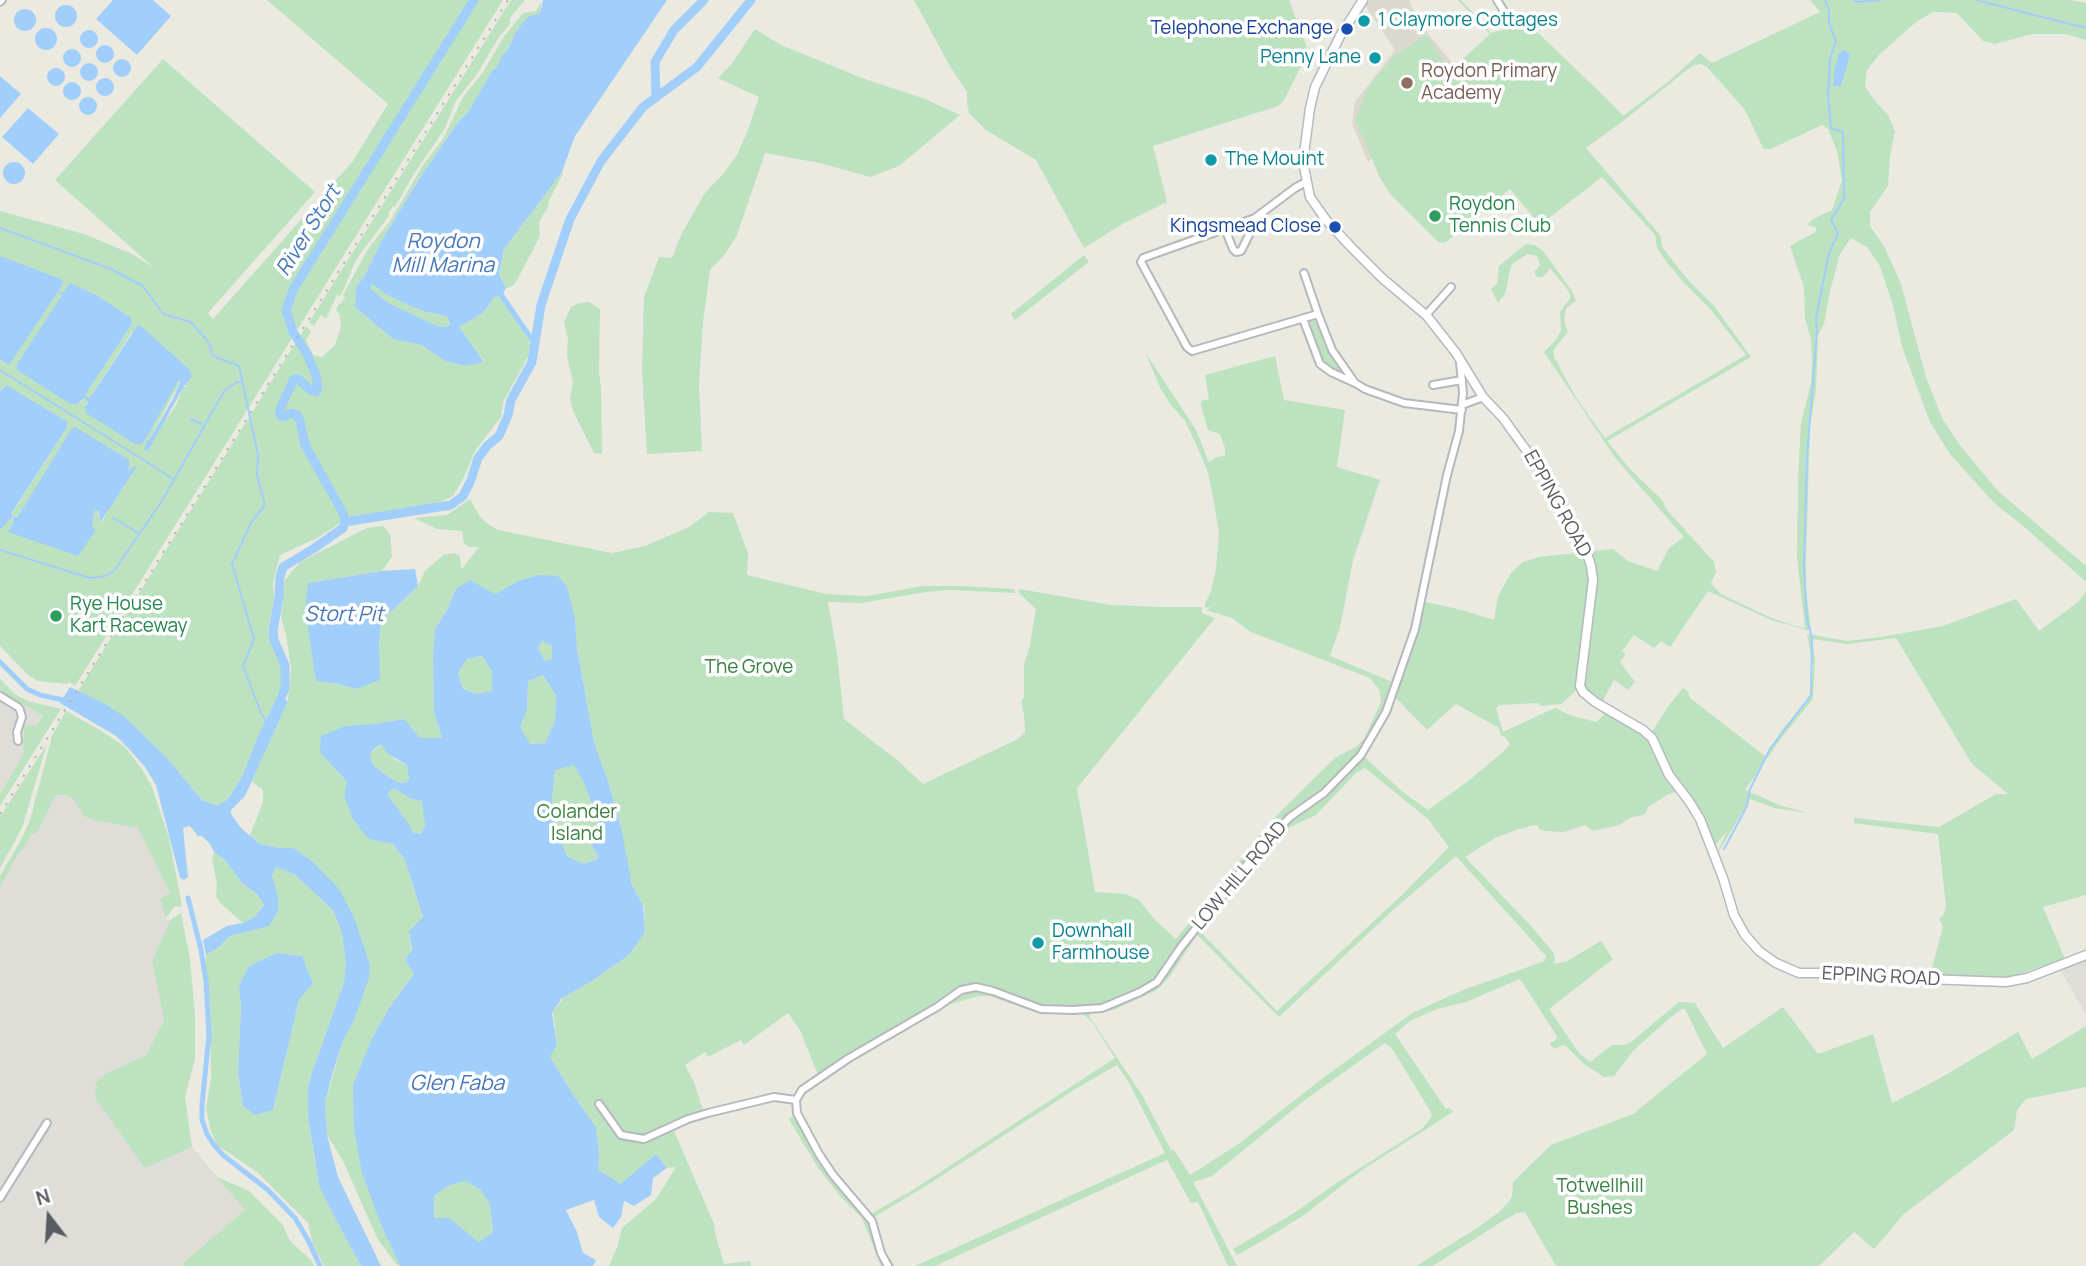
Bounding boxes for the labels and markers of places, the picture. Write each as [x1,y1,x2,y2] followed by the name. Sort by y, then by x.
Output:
[1378,10,1558,32] place label: 1 Claymore Cottages
[1356,13,1372,29] marker: 1 Claymore Cottages
[1150,18,1333,40] place label: Telephone Exchange
[1339,21,1355,37] marker: Telephone Exchange
[1260,47,1361,69] place label: Penny Lane
[1367,50,1383,66] marker: Penny Lane
[1421,61,1557,105] place label: Roydon Primary Academy
[1399,75,1415,91] marker: Roydon Primary Academy
[1225,149,1324,171] place label: The Mouint
[1203,152,1219,168] marker: The Mouint
[1449,194,1551,238] place label: Roydon Tennis Club
[1427,208,1443,224] marker: Roydon Tennis Club
[1170,216,1321,238] place label: Kingsmead Close
[1327,219,1343,235] marker: Kingsmead Close
[70,594,188,638] place label: Rye House Kart Raceway
[48,608,64,624] marker: Rye House Kart Raceway
[1052,921,1150,965] place label: Downhall Farmhouse
[1030,935,1046,951] marker: Downhall Farmhouse

